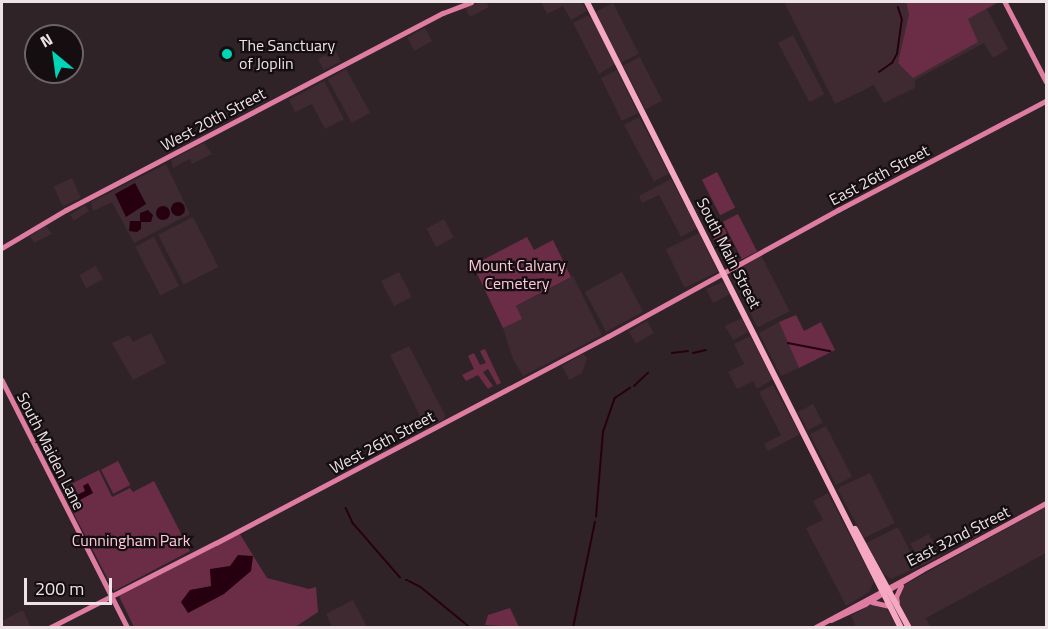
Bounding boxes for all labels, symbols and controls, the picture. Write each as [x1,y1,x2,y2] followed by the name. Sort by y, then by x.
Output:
[24,24,84,84] north arrow
[36,27,57,53] text: N
[239,35,335,73] place label: The Sanctuary of Joplin
[220,47,234,61] marker: The Sanctuary of Joplin
[158,83,268,155] street label: West 20th Street
[826,141,932,209] street label: East 26th Street
[693,194,765,312] street label: South Main Street
[468,255,566,293] park label: Mount Calvary Cemetery
[13,389,89,513] street label: South Maiden Lane
[327,406,437,478] street label: West 26th Street
[903,502,1013,570] street label: East 32nd Street
[72,530,190,550] park label: Cunningham Park
[27,566,116,604] scale bar
[35,575,84,602] text: 200 m

